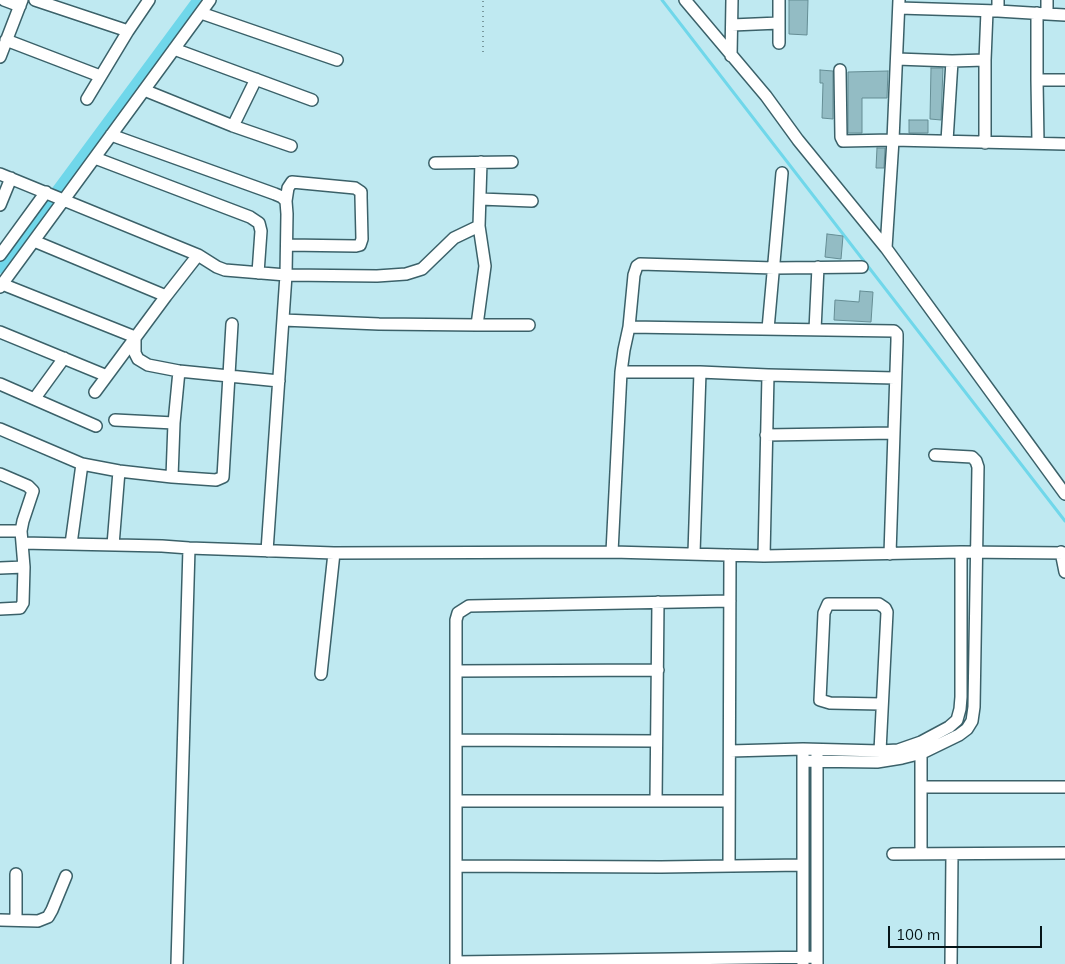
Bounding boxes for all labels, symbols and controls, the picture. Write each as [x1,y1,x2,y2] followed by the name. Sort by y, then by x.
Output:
[890,916,1044,948] scale bar
[896,925,940,944] text: 100 m

